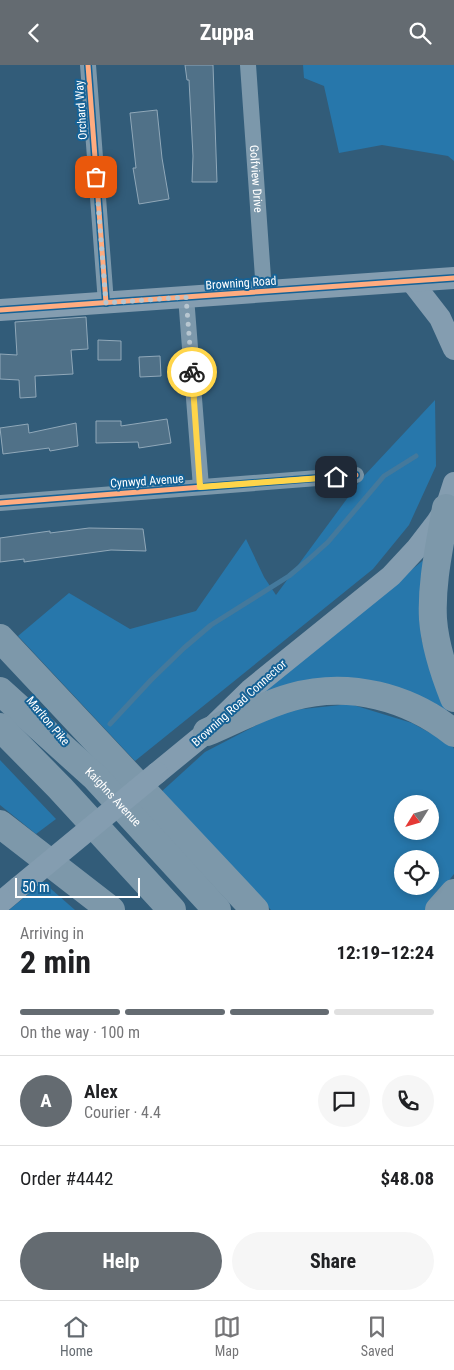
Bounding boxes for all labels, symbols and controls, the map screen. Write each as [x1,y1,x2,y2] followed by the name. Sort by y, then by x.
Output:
[20,19,48,47] icon: back
[406,19,434,47] icon: search
[200,20,254,45] text: Zuppa
[72,80,90,140] street label: Orchard Way
[247,144,265,213] street label: Golfview Drive
[75,156,117,198] pin
[82,163,110,191] icon: bag
[205,274,277,292] street label: Browning Road
[167,347,217,397] courier
[178,358,206,386] icon: bike
[315,456,357,498] pin
[322,463,350,491] icon: home
[110,471,185,491] street label: Cynwyd Avenue
[189,657,289,749] street label: Browning Road Connector
[23,694,73,749] street label: Marlton Pike
[82,765,144,830] street label: Kaighns Avenue
[394,795,439,840] north arrow
[394,795,439,895] map controls
[394,850,439,895] button: locate
[15,875,140,898] scale bar
[22,879,50,895] text: 50 m
[20,924,84,943] text: Arriving in
[336,941,434,964] text: 12:19–12:24
[20,943,91,981] text: 2 min
[20,1023,140,1042] text: On the way · 100 m
[318,1075,370,1127] button: chat
[382,1075,434,1127] button: phone
[84,1080,118,1103] text: Alex
[40,1089,52,1112] text: A
[84,1103,161,1122] text: Courier · 4.4
[20,1167,113,1190] text: Order #4442
[380,1167,434,1190] text: $48.08
[20,1232,222,1290] button: Help
[232,1232,434,1290] button: Share
[60,1313,93,1359] tab: Home
[213,1313,241,1359] tab: Map
[361,1313,394,1359] tab: Saved

